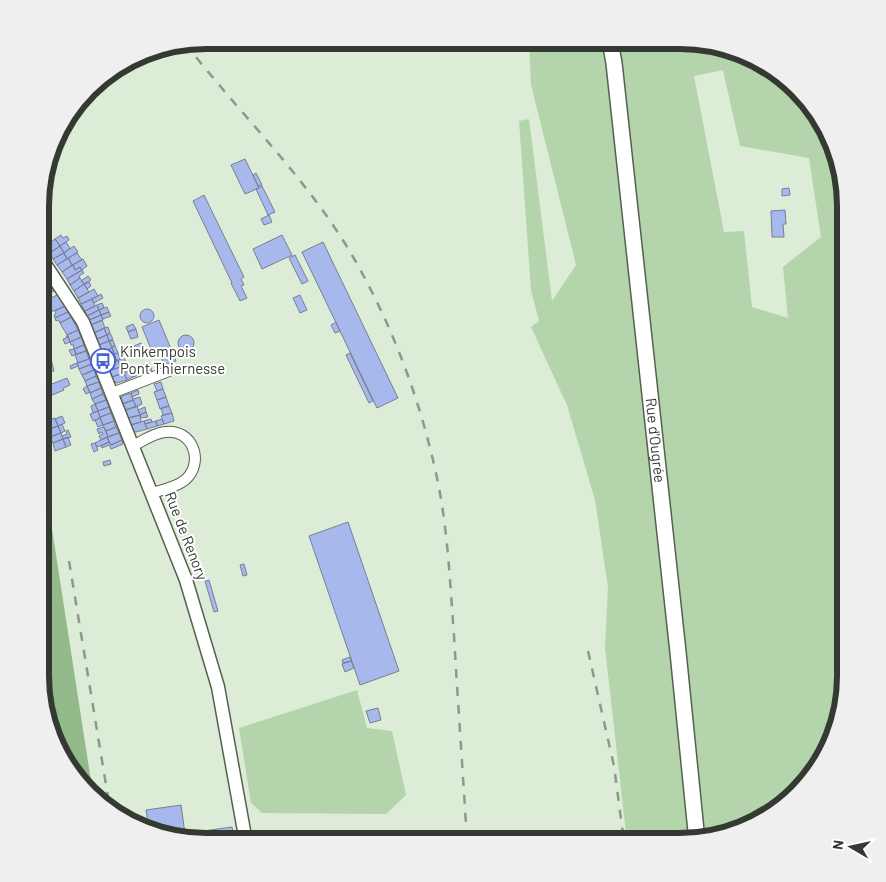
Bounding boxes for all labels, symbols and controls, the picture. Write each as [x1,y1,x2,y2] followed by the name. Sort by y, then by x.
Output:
[120,342,225,377] place label: Kinkempois Pont Thiernesse
[90,348,116,374] bus stop icon: Kinkempois Pont Thiernesse
[642,397,670,484] street label: Rue d'Ougrée
[162,489,212,583] street label: Rue de Renory
[826,822,876,872] north arrow
[829,839,847,851] text: N

